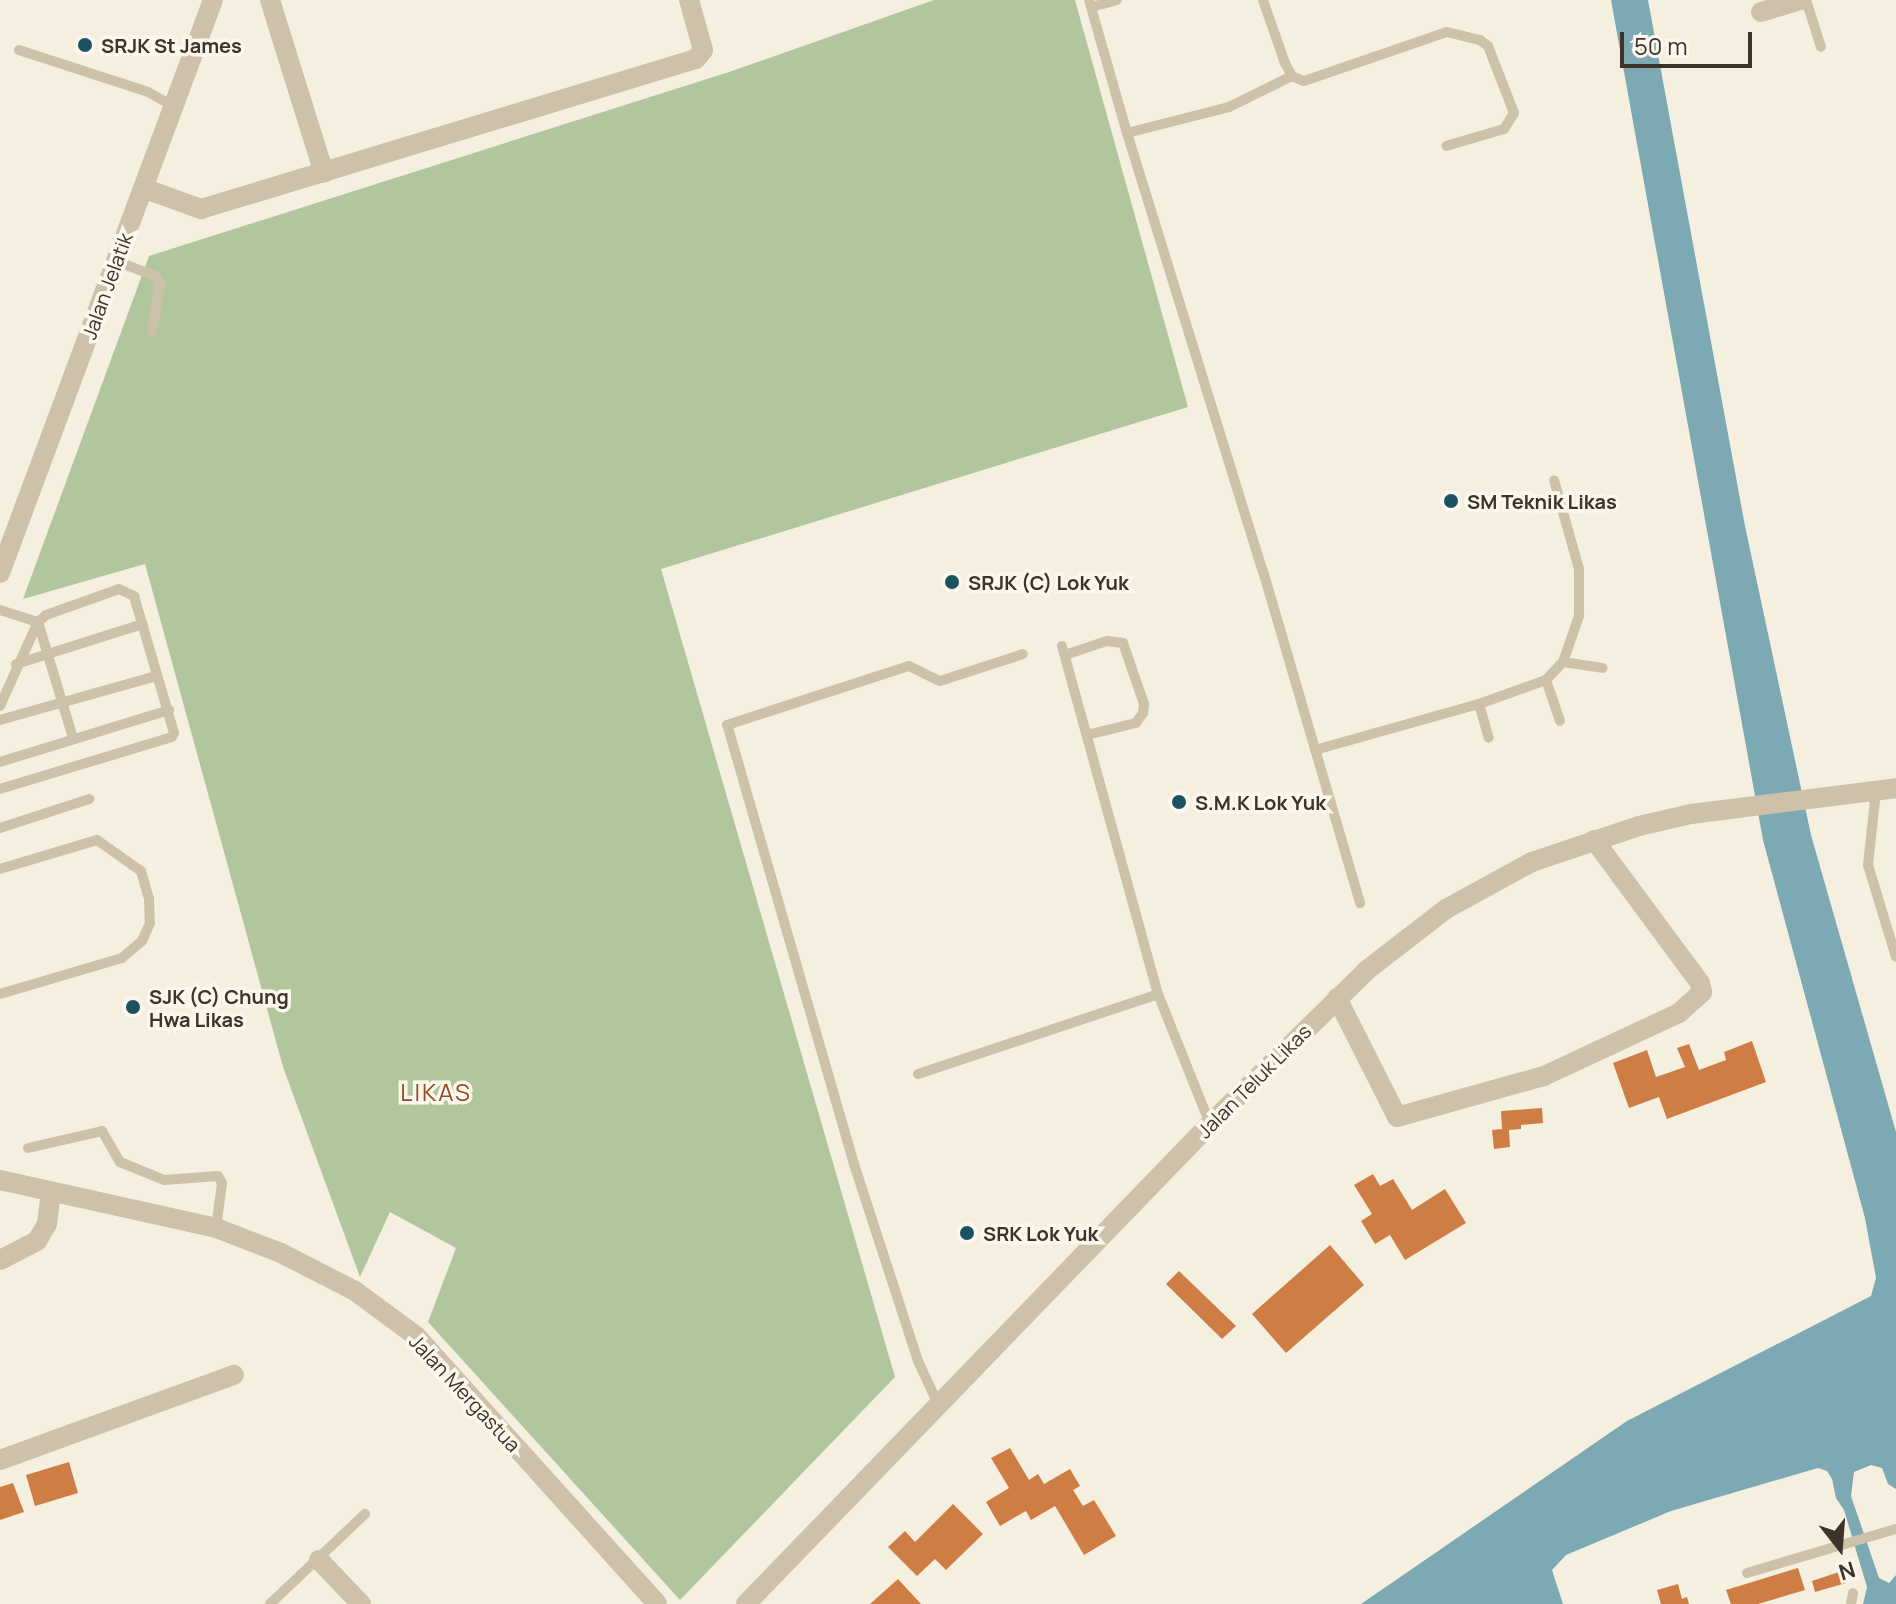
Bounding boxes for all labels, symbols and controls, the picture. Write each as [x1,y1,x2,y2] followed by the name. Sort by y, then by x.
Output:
[1624,16,1756,66] scale bar
[1634,29,1688,62] text: 50 m
[101,33,242,57] place label: SRJK St James
[76,36,94,54] marker: SRJK St James
[77,230,137,342] street label: Jalan Jelatik
[1467,489,1617,513] place label: SM Teknik Likas
[1442,492,1460,510] marker: SM Teknik Likas
[968,570,1129,594] place label: SRJK (C) Lok Yuk
[943,573,961,591] marker: SRJK (C) Lok Yuk
[1195,790,1326,814] place label: S.M.K Lok Yuk
[1170,793,1188,811] marker: S.M.K Lok Yuk
[149,984,289,1031] place label: SJK (C) Chung Hwa Likas
[124,998,142,1016] marker: SJK (C) Chung Hwa Likas
[1192,1019,1316,1143] street label: Jalan Teluk Likas
[400,1078,472,1106] district label: LIKAS
[983,1221,1099,1245] place label: SRK Lok Yuk
[958,1224,976,1242] marker: SRK Lok Yuk
[404,1329,526,1457] street label: Jalan Mergastua
[1800,1508,1880,1588] north arrow
[1835,1554,1859,1588] text: N

